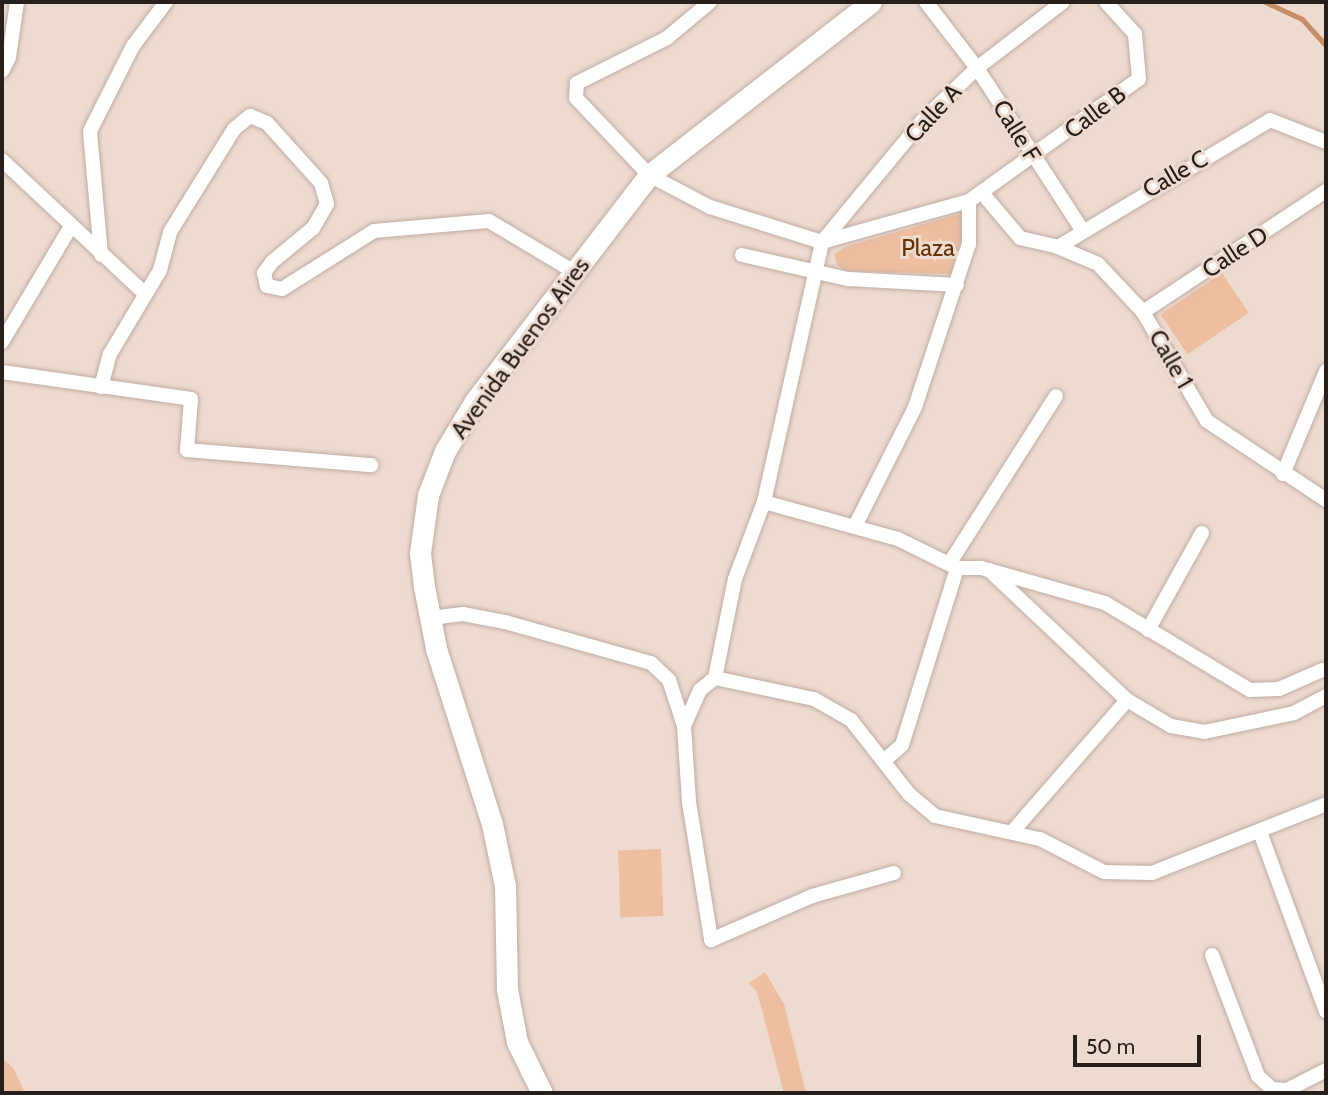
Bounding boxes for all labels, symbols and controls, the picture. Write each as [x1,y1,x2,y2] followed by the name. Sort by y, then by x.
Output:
[899,78,967,148] street label: Calle A
[1059,80,1131,144] street label: Calle B
[987,95,1047,167] street label: Calle F
[1137,144,1213,204] street label: Calle C
[1197,220,1273,284] street label: Calle D
[901,234,955,262] park label: Plaza
[445,252,595,444] street label: Avenida Buenos Aires
[1143,325,1199,393] street label: Calle 1
[1076,1021,1204,1066] scale bar
[1086,1034,1135,1059] text: 50 m

